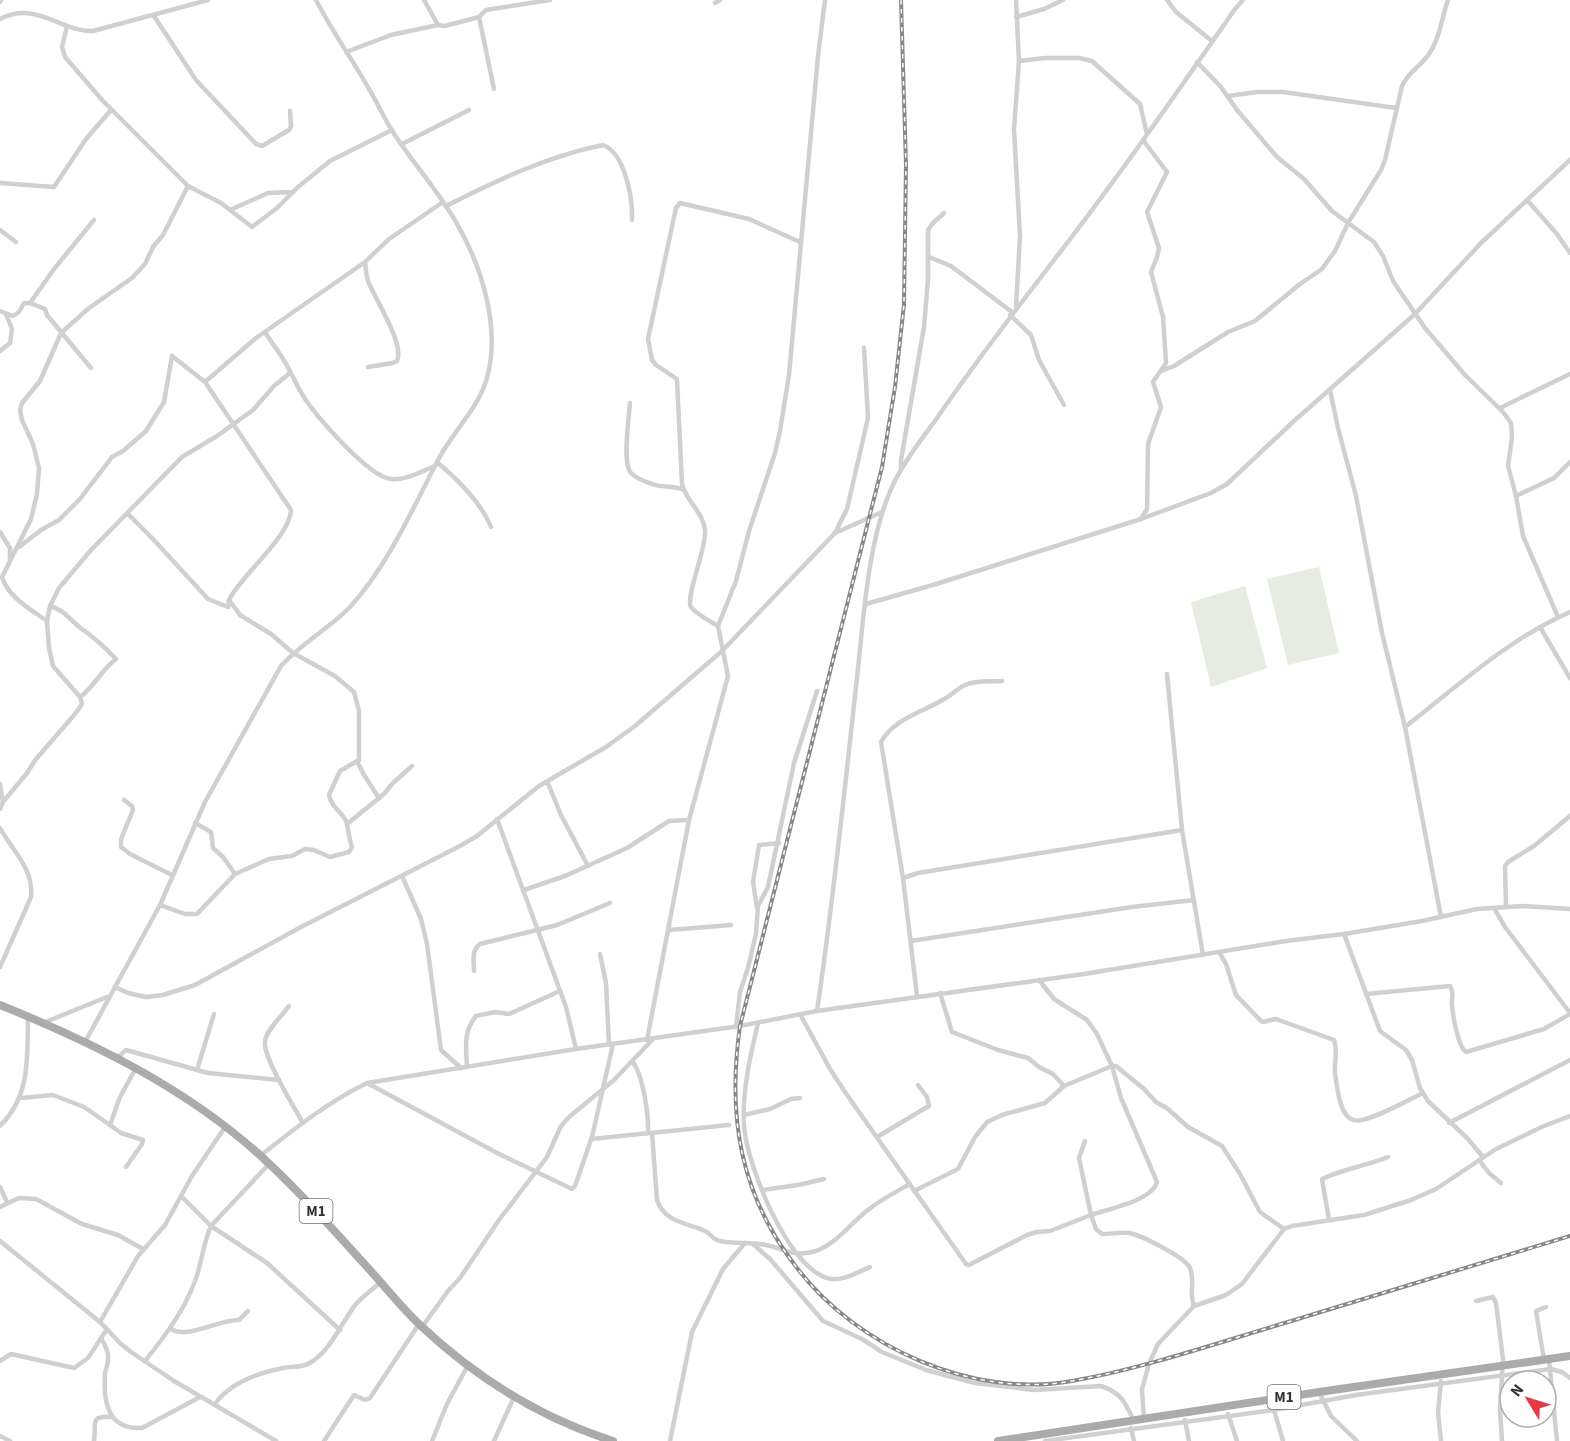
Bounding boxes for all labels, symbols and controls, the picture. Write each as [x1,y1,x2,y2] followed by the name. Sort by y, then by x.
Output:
[300,1199,332,1223] road number: M1
[1498,1369,1558,1429] north arrow
[1505,1379,1529,1401] text: N
[1268,1385,1300,1409] road number: M1

